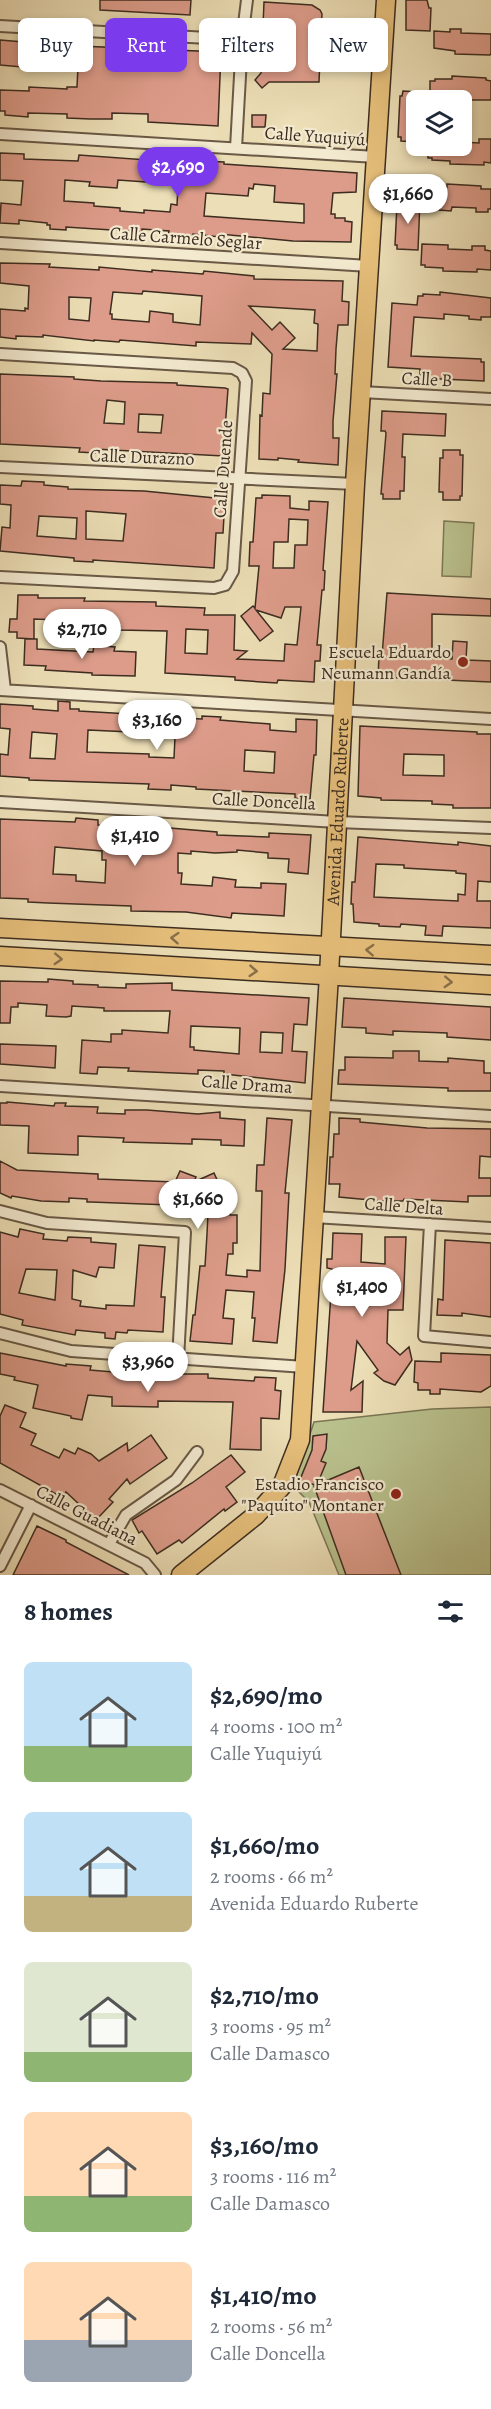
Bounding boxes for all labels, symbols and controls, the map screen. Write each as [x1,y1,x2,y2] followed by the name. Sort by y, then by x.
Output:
[18,18,93,72] chip: Buy
[105,18,187,72] chip: Rent
[199,18,296,72] chip: Filters
[308,18,388,72] chip: New
[406,90,472,156] map controls
[406,90,472,156] button: layers
[264,121,366,152] street label: Calle Yuquiyú
[129,147,227,198] pin: $2,690
[151,153,205,180] text: $2,690
[359,174,457,225] pin: $1,660
[383,180,433,207] text: $1,660
[109,221,263,255] street label: Calle Carmelo Seglar
[401,366,453,392] street label: Calle B
[208,419,238,519] street label: Calle Duende
[89,443,195,471] street label: Calle Durazno
[33,609,131,660] pin: $2,710
[57,615,107,642] text: $2,710
[321,640,452,685] place label: Escuela Eduardo Neumann Gandía
[456,655,470,669] marker: Escuela Eduardo Neumann Gandía
[108,700,206,751] pin: $3,160
[132,706,182,733] text: $3,160
[321,717,355,907] street label: Avenida Eduardo Ruberte
[211,786,317,816] street label: Calle Doncella
[86,816,184,867] pin: $1,410
[111,822,159,849] text: $1,410
[170,931,179,944] one-way arrow
[365,943,374,956] one-way arrow
[54,952,63,965] one-way arrow
[249,964,258,977] one-way arrow
[443,976,452,989] one-way arrow
[201,1069,294,1099] street label: Calle Drama
[149,1179,247,1230] pin: $1,660
[173,1185,223,1212] text: $1,660
[364,1191,445,1221] street label: Calle Delta
[313,1267,411,1318] pin: $1,400
[336,1273,388,1300] text: $1,400
[99,1342,197,1393] pin: $3,960
[122,1348,174,1375] text: $3,960
[241,1472,384,1517] place label: Estadio Francisco "Paquito" Montaner
[32,1479,143,1551] street label: Calle Guadiana
[389,1487,403,1501] marker: Estadio Francisco "Paquito" Montaner
[24,1594,113,1629] text: 8 homes
[434,1595,467,1628] icon: filters
[210,1678,323,1713] text: $2,690/mo
[72,1686,144,1758] icon: home
[210,1713,342,1740] text: 4 rooms · 100 m²
[210,1740,322,1767] text: Calle Yuquiyú
[210,1828,320,1863] text: $1,660/mo
[72,1836,144,1908] icon: home
[210,1863,333,1890] text: 2 rooms · 66 m²
[210,1890,419,1917] text: Avenida Eduardo Ruberte
[210,1978,319,2013] text: $2,710/mo
[72,1986,144,2058] icon: home
[210,2013,331,2040] text: 3 rooms · 95 m²
[210,2040,330,2067] text: Calle Damasco
[210,2128,319,2163] text: $3,160/mo
[72,2136,144,2208] icon: home
[210,2163,336,2190] text: 3 rooms · 116 m²
[210,2190,330,2217] text: Calle Damasco
[210,2278,317,2313] text: $1,410/mo
[72,2286,144,2358] icon: home
[210,2313,332,2340] text: 2 rooms · 56 m²
[210,2340,326,2367] text: Calle Doncella

